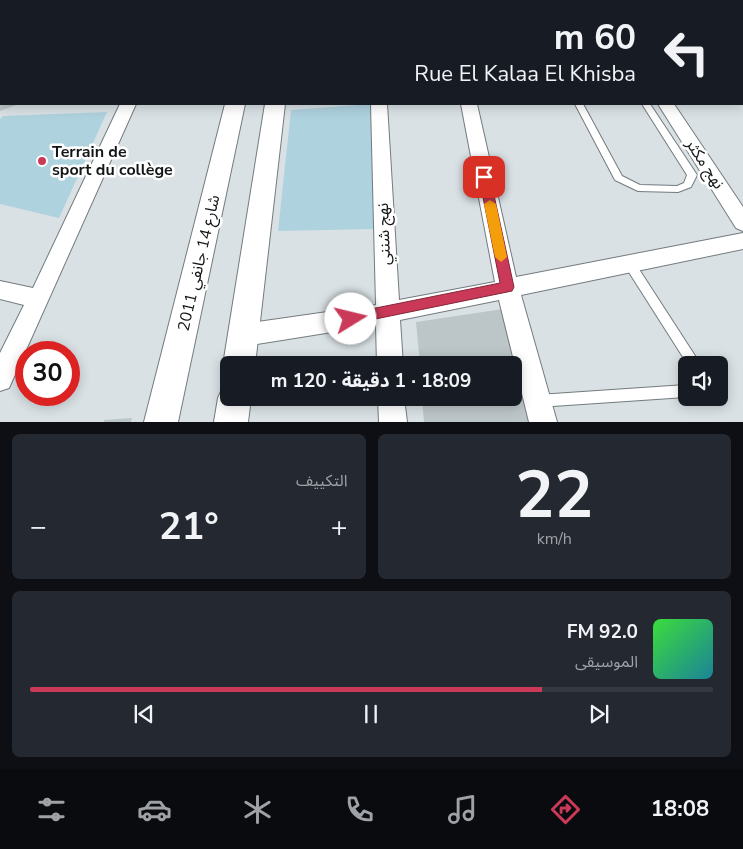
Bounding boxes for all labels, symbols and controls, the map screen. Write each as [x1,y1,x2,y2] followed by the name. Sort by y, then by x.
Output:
[554,14,636,61] text: 60 m
[654,20,719,85] icon: left
[414,59,636,89] text: Rue El Kalaa El Khisba
[679,134,729,194] street label: نهج مكثر
[52,141,173,181] place label: Terrain de sport du collège
[36,155,48,167] marker: Terrain de sport du collège
[463,156,505,198] pin
[470,163,498,191] icon: arrive
[173,193,226,334] street label: شارع 14 جانفي 2011
[372,202,397,265] street label: نهج شنني
[324,292,376,344] position arrow
[15,341,80,406] speed limit sign: 30
[678,356,728,406] map controls
[678,356,728,406] button: sound
[271,368,471,394] text: 18:09 · 1 دقيقة · 120 m
[515,451,593,540] text: 22
[296,470,348,492] text: التكييف
[159,501,219,552] text: 21°
[30,508,47,546] text: −
[331,508,347,546] text: +
[537,528,572,550] text: km/h
[567,619,638,645] text: 92.0 FM
[575,651,638,673] text: الموسيقى
[130,700,158,728] icon: previous
[357,700,385,728] icon: pause
[585,700,613,728] icon: next
[34,792,69,827] icon: filters
[137,792,172,827] icon: car
[240,792,275,827] icon: climate
[342,792,377,827] icon: phone
[445,792,480,827] icon: music
[548,792,583,827] icon: directions
[651,794,709,824] text: 18:08

